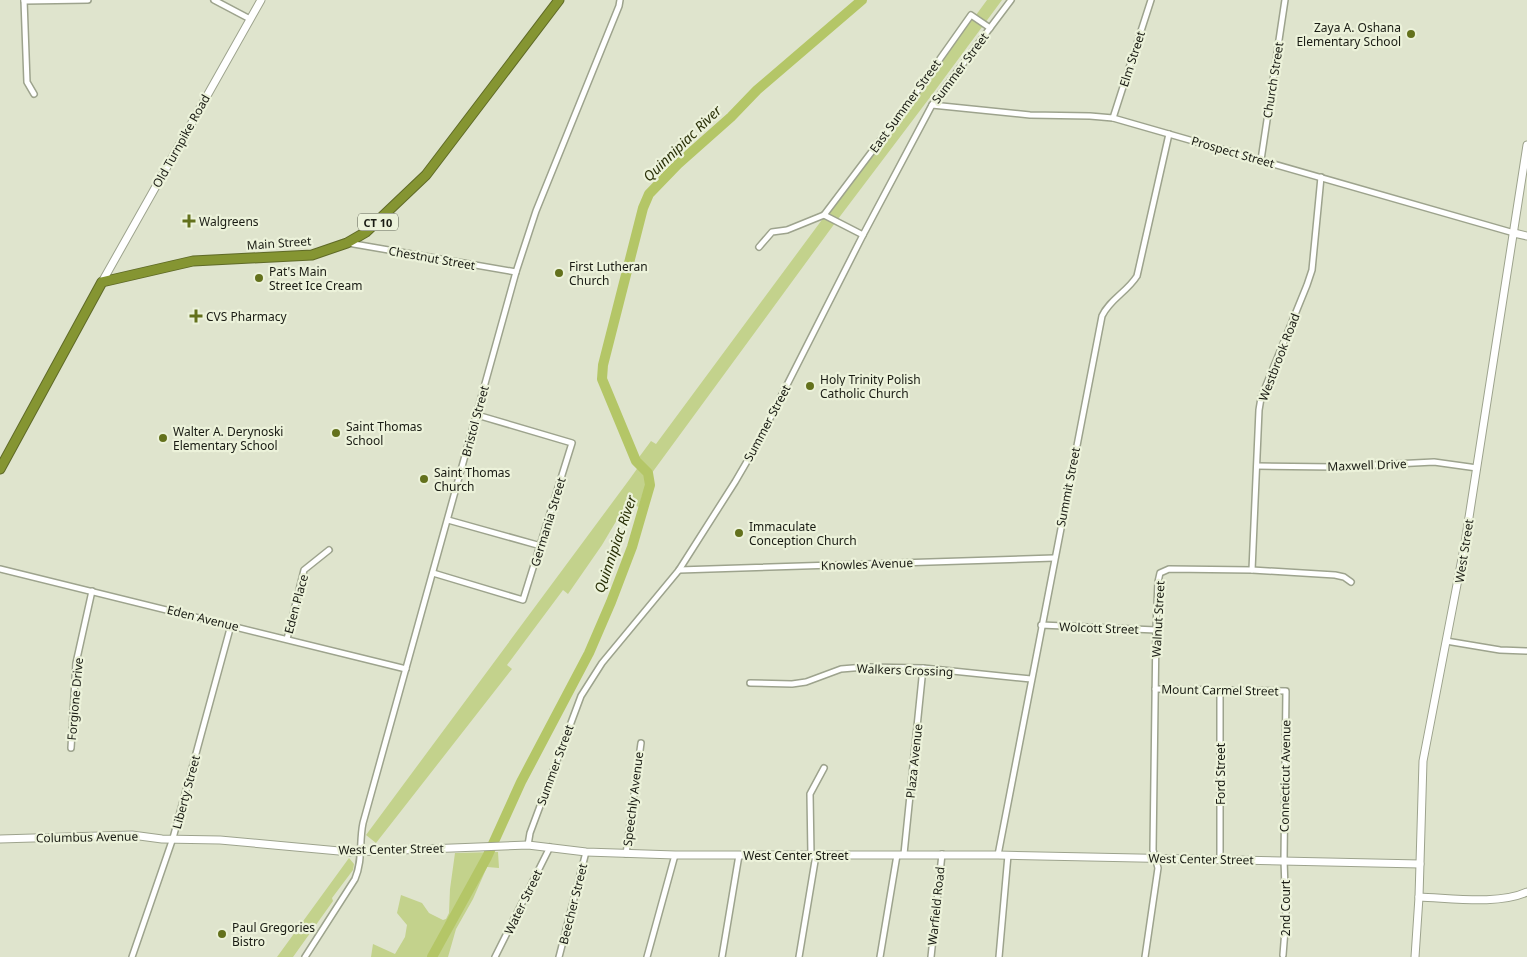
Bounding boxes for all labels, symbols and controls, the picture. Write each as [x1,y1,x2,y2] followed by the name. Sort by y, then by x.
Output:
[1296,19,1401,50] place label: Zaya A. Oshana Elementary School
[928,28,993,107] street label: Summer Street
[1115,28,1149,89] street label: Elm Street
[1405,28,1417,40] marker: Zaya A. Oshana Elementary School
[1259,40,1288,119] street label: Church Street
[865,55,945,156] street label: East Summer Street
[148,91,214,191] street label: Old Turnpike Road
[639,100,726,185] water label: Quinnipiac River
[1189,132,1277,172] street label: Prospect Street
[199,213,259,230] place label: Walgreens
[358,213,398,230] road number: CT 10
[183,215,195,227] marker: Walgreens
[246,232,313,254] street label: Main Street
[387,242,477,274] street label: Chestnut Street
[569,258,648,289] place label: First Lutheran Church
[269,263,362,294] place label: Pat's Main Street Ice Cream
[553,267,565,279] marker: First Lutheran Church
[253,272,265,284] marker: Pat's Main Street Ice Cream
[206,308,288,325] place label: CVS Pharmacy
[190,310,202,322] marker: CVS Pharmacy
[1254,311,1304,403] street label: Westbrook Road
[820,371,921,402] place label: Holy Trinity Polish Catholic Church
[804,380,816,392] marker: Holy Trinity Polish Catholic Church
[740,381,795,464] street label: Summer Street
[457,383,493,458] street label: Bristol Street
[346,418,423,449] place label: Saint Thomas School
[173,423,283,454] place label: Walter A. Derynoski Elementary School
[330,427,342,439] marker: Saint Thomas School
[157,432,169,444] marker: Walter A. Derynoski Elementary School
[1052,445,1084,528] street label: Summit Street
[1327,455,1407,475] street label: Maxwell Drive
[434,464,511,495] place label: Saint Thomas Church
[418,473,430,485] marker: Saint Thomas Church
[526,475,570,569] street label: Germania Street
[589,492,641,595] water label: Quinnipiac River
[1451,517,1478,584] street label: West Street
[749,518,857,549] place label: Immaculate Conception Church
[733,527,745,539] marker: Immaculate Conception Church
[821,554,914,574] street label: Knowles Avenue
[280,572,312,636] street label: Eden Place
[1148,580,1169,658] street label: Walnut Street
[165,601,241,635] street label: Eden Avenue
[1059,618,1140,638] street label: Wolcott Street
[63,657,87,741] street label: Forgione Drive
[856,660,954,680] street label: Walkers Crossing
[1161,680,1280,700] street label: Mount Carmel Street
[1276,719,1294,832] street label: Connecticut Avenue
[533,722,578,808] street label: Summer Street
[902,723,926,799] street label: Plaza Avenue
[1212,742,1229,805] street label: Ford Street
[619,751,647,847] street label: Speechly Avenue
[168,753,204,831] street label: Liberty Street
[36,828,139,846] street label: Columbus Avenue
[338,840,444,858] street label: West Center Street
[743,847,849,864] street label: West Center Street
[1148,850,1254,868] street label: West Center Street
[555,861,591,946] street label: Beecher Street
[500,866,546,937] street label: Water Street
[923,866,949,946] street label: Warfield Road
[1277,879,1294,936] street label: 2nd Court
[232,919,315,950] place label: Paul Gregories Bistro
[216,928,228,940] marker: Paul Gregories Bistro

